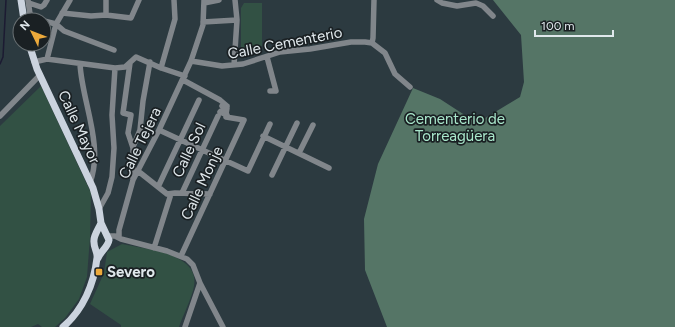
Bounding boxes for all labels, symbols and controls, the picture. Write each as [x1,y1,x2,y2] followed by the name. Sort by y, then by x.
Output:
[12,12,52,52] north arrow
[535,12,613,38] scale bar
[17,18,33,33] text: N
[541,19,575,33] text: 100 m
[226,23,344,63] street label: Calle Cementerio
[54,88,104,166] street label: Calle Mayor
[115,104,165,182] street label: Calle Tejera
[405,110,505,145] park label: Cementerio de Torreagüera
[169,120,209,180] street label: Calle Sol
[177,143,227,223] street label: Calle Monje
[107,263,155,281] place label: Severo
[94,267,104,277] marker: Severo

